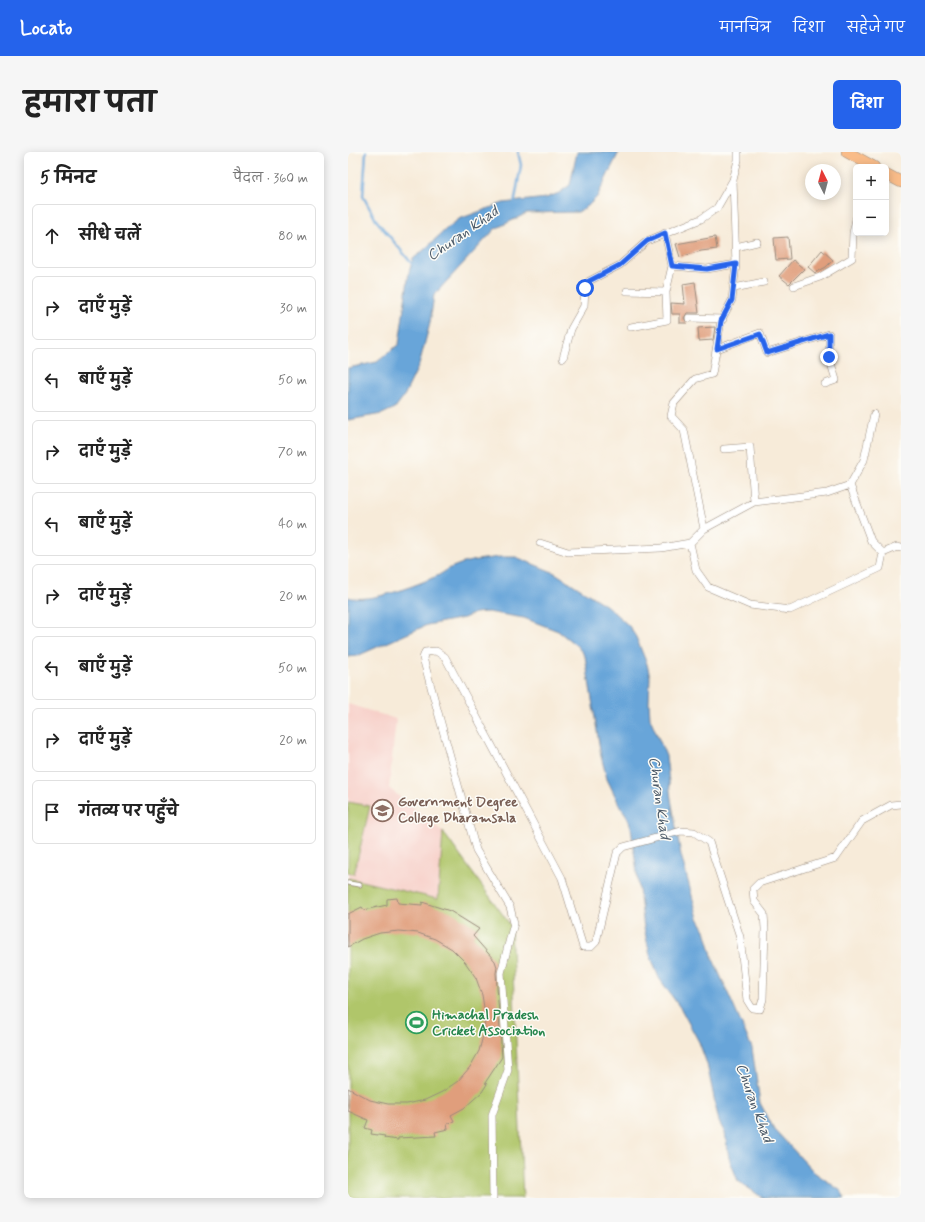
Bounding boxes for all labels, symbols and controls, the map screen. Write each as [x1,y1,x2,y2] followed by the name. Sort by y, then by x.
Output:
[20,16,72,41] text: Locato
[720,19,771,37] text: मानचित्र
[793,19,825,37] text: दिशा
[847,19,905,37] text: सहेजे गए
[833,80,901,129] button: दिशा
[24,86,156,123] text: हमारा पता
[805,164,841,200] north arrow
[853,164,889,236] map controls
[853,164,889,200] button: +
[40,167,96,189] text: 5 मिनट
[233,170,308,187] text: पैदल · 360 m
[853,200,889,236] button: −
[423,201,504,266] water label: Churan Khad
[41,225,63,247] icon: ahead
[79,226,141,246] text: सीधे चलें
[278,228,307,245] text: 80 m
[576,279,594,297] route start
[41,297,63,319] icon: right
[79,298,131,318] text: दाएँ मुड़ें
[280,300,307,317] text: 30 m
[820,348,838,366] route end
[41,369,63,391] icon: left
[79,370,132,390] text: बाएँ मुड़ें
[278,372,307,389] text: 50 m
[41,441,63,463] icon: right
[79,442,131,462] text: दाएँ मुड़ें
[278,444,307,461] text: 70 m
[41,513,63,535] icon: left
[79,514,132,534] text: बाएँ मुड़ें
[278,516,307,533] text: 40 m
[41,585,63,607] icon: right
[79,586,131,606] text: दाएँ मुड़ें
[279,588,307,605] text: 20 m
[41,657,63,679] icon: left
[79,658,132,678] text: बाएँ मुड़ें
[278,660,307,677] text: 50 m
[41,729,63,751] icon: right
[79,730,131,750] text: दाएँ मुड़ें
[279,732,307,749] text: 20 m
[643,756,675,843] water label: Churan Khad
[398,793,518,828] place label: Government Degree College Dharamsala
[369,797,395,823] school or university icon: Government Degree College Dharamsala
[41,801,63,823] icon: arrive
[79,802,178,822] text: गंतव्य पर पहुँचे
[432,1006,545,1040] place label: Himachal Pradesh Cricket Association
[403,1010,429,1036] sports icon: Himachal Pradesh Cricket Association
[730,1061,778,1147] water label: Churan Khad

